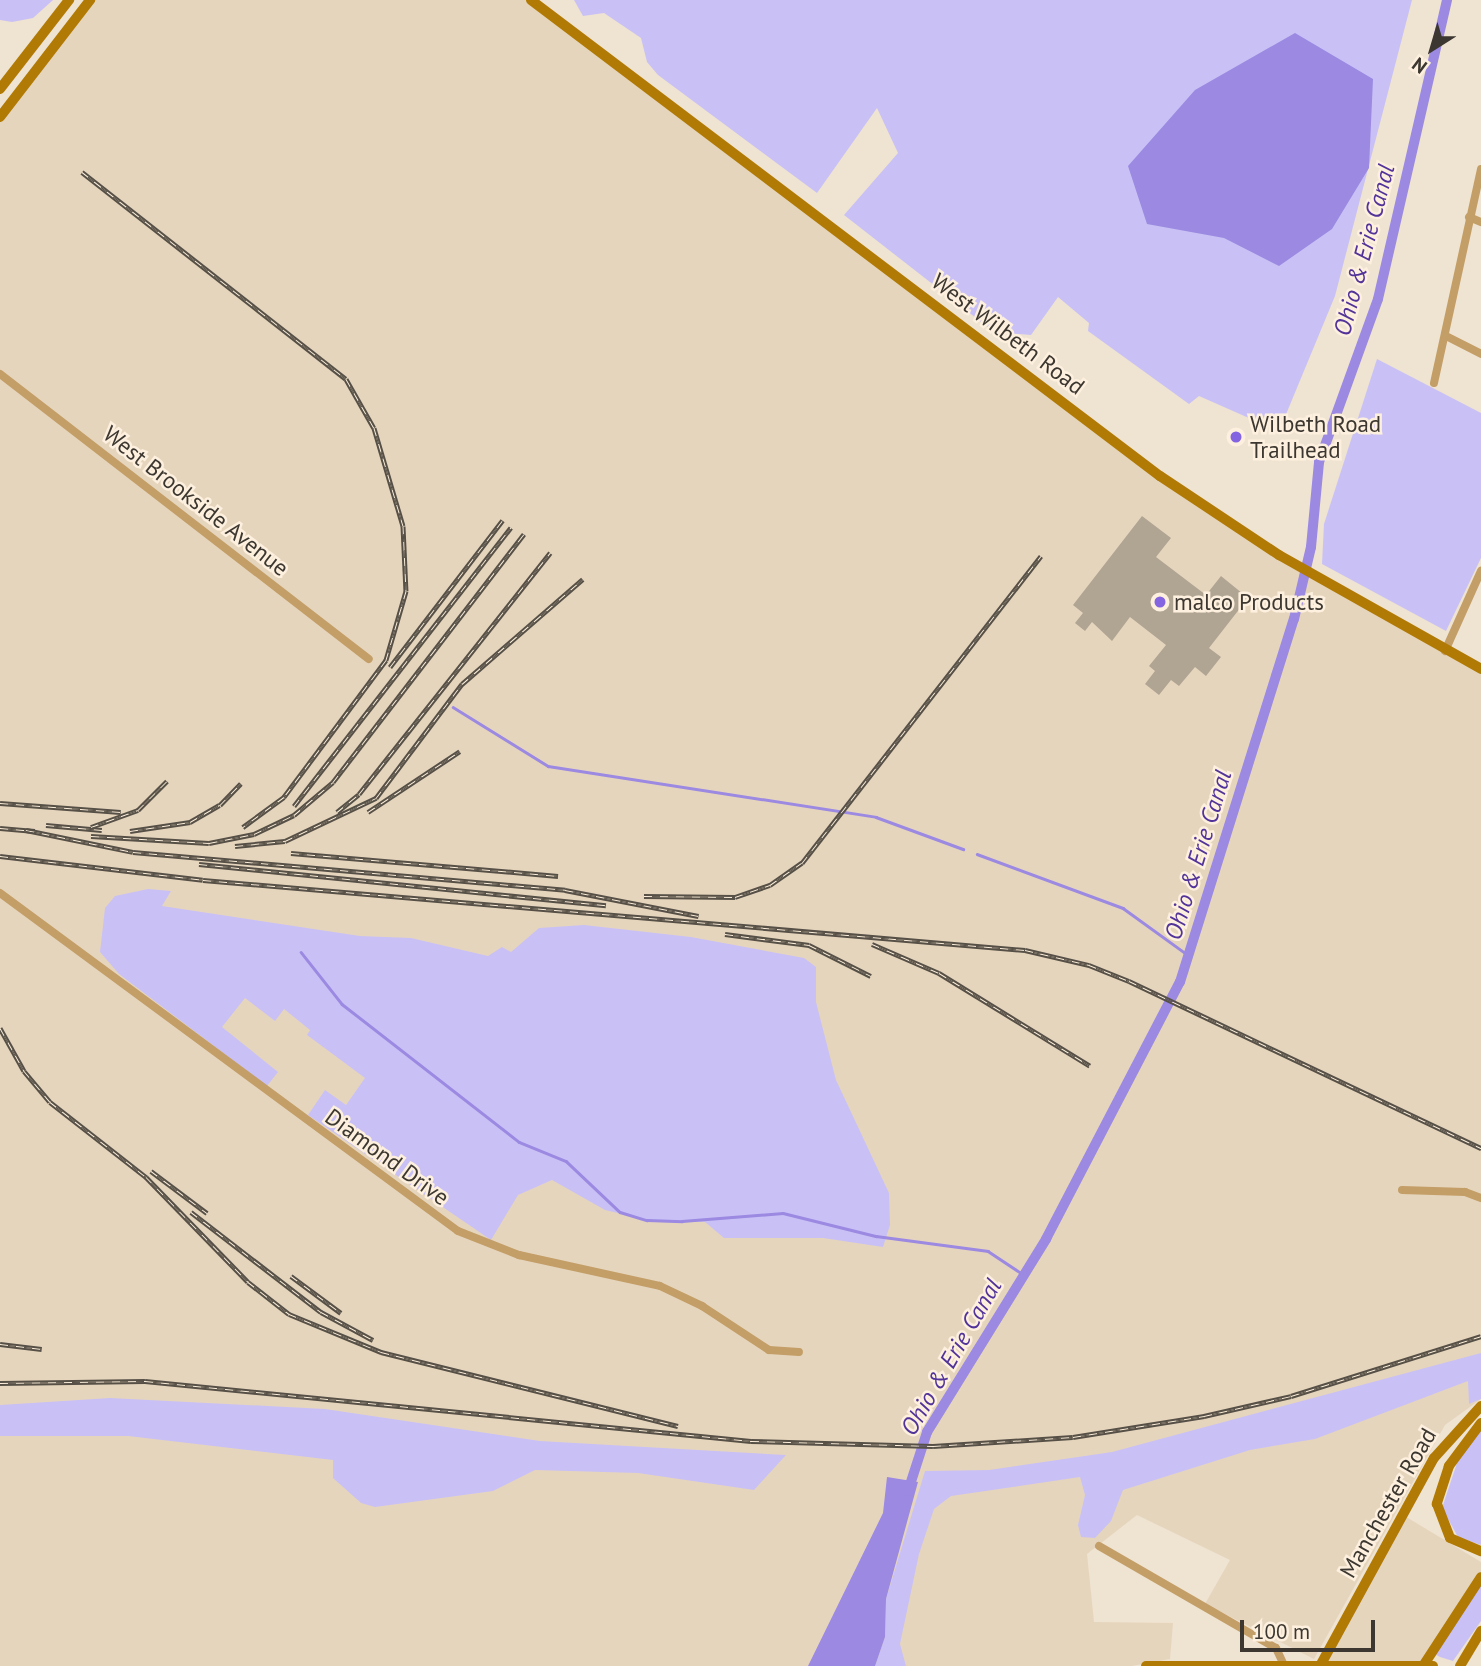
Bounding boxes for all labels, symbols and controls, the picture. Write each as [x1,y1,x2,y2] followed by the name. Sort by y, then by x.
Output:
[1397,14,1467,84] north arrow
[1407,52,1432,79] text: N
[1327,161,1401,339] water label: Ohio & Erie Canal
[926,267,1090,401] street label: West Wilbeth Road
[1250,410,1381,464] place label: Wilbeth Road Trailhead
[98,420,294,582] street label: West Brookside Avenue
[1228,429,1244,445] marker: Wilbeth Road Trailhead
[1174,588,1324,616] place label: malco Products
[1152,594,1168,610] marker: malco Products
[1158,767,1238,943] water label: Ohio & Erie Canal
[320,1103,454,1211] street label: Diamond Drive
[894,1274,1008,1440] water label: Ohio & Erie Canal
[1334,1423,1442,1583] street label: Manchester Road
[1243,1606,1378,1650] scale bar
[1253,1618,1310,1645] text: 100 m

